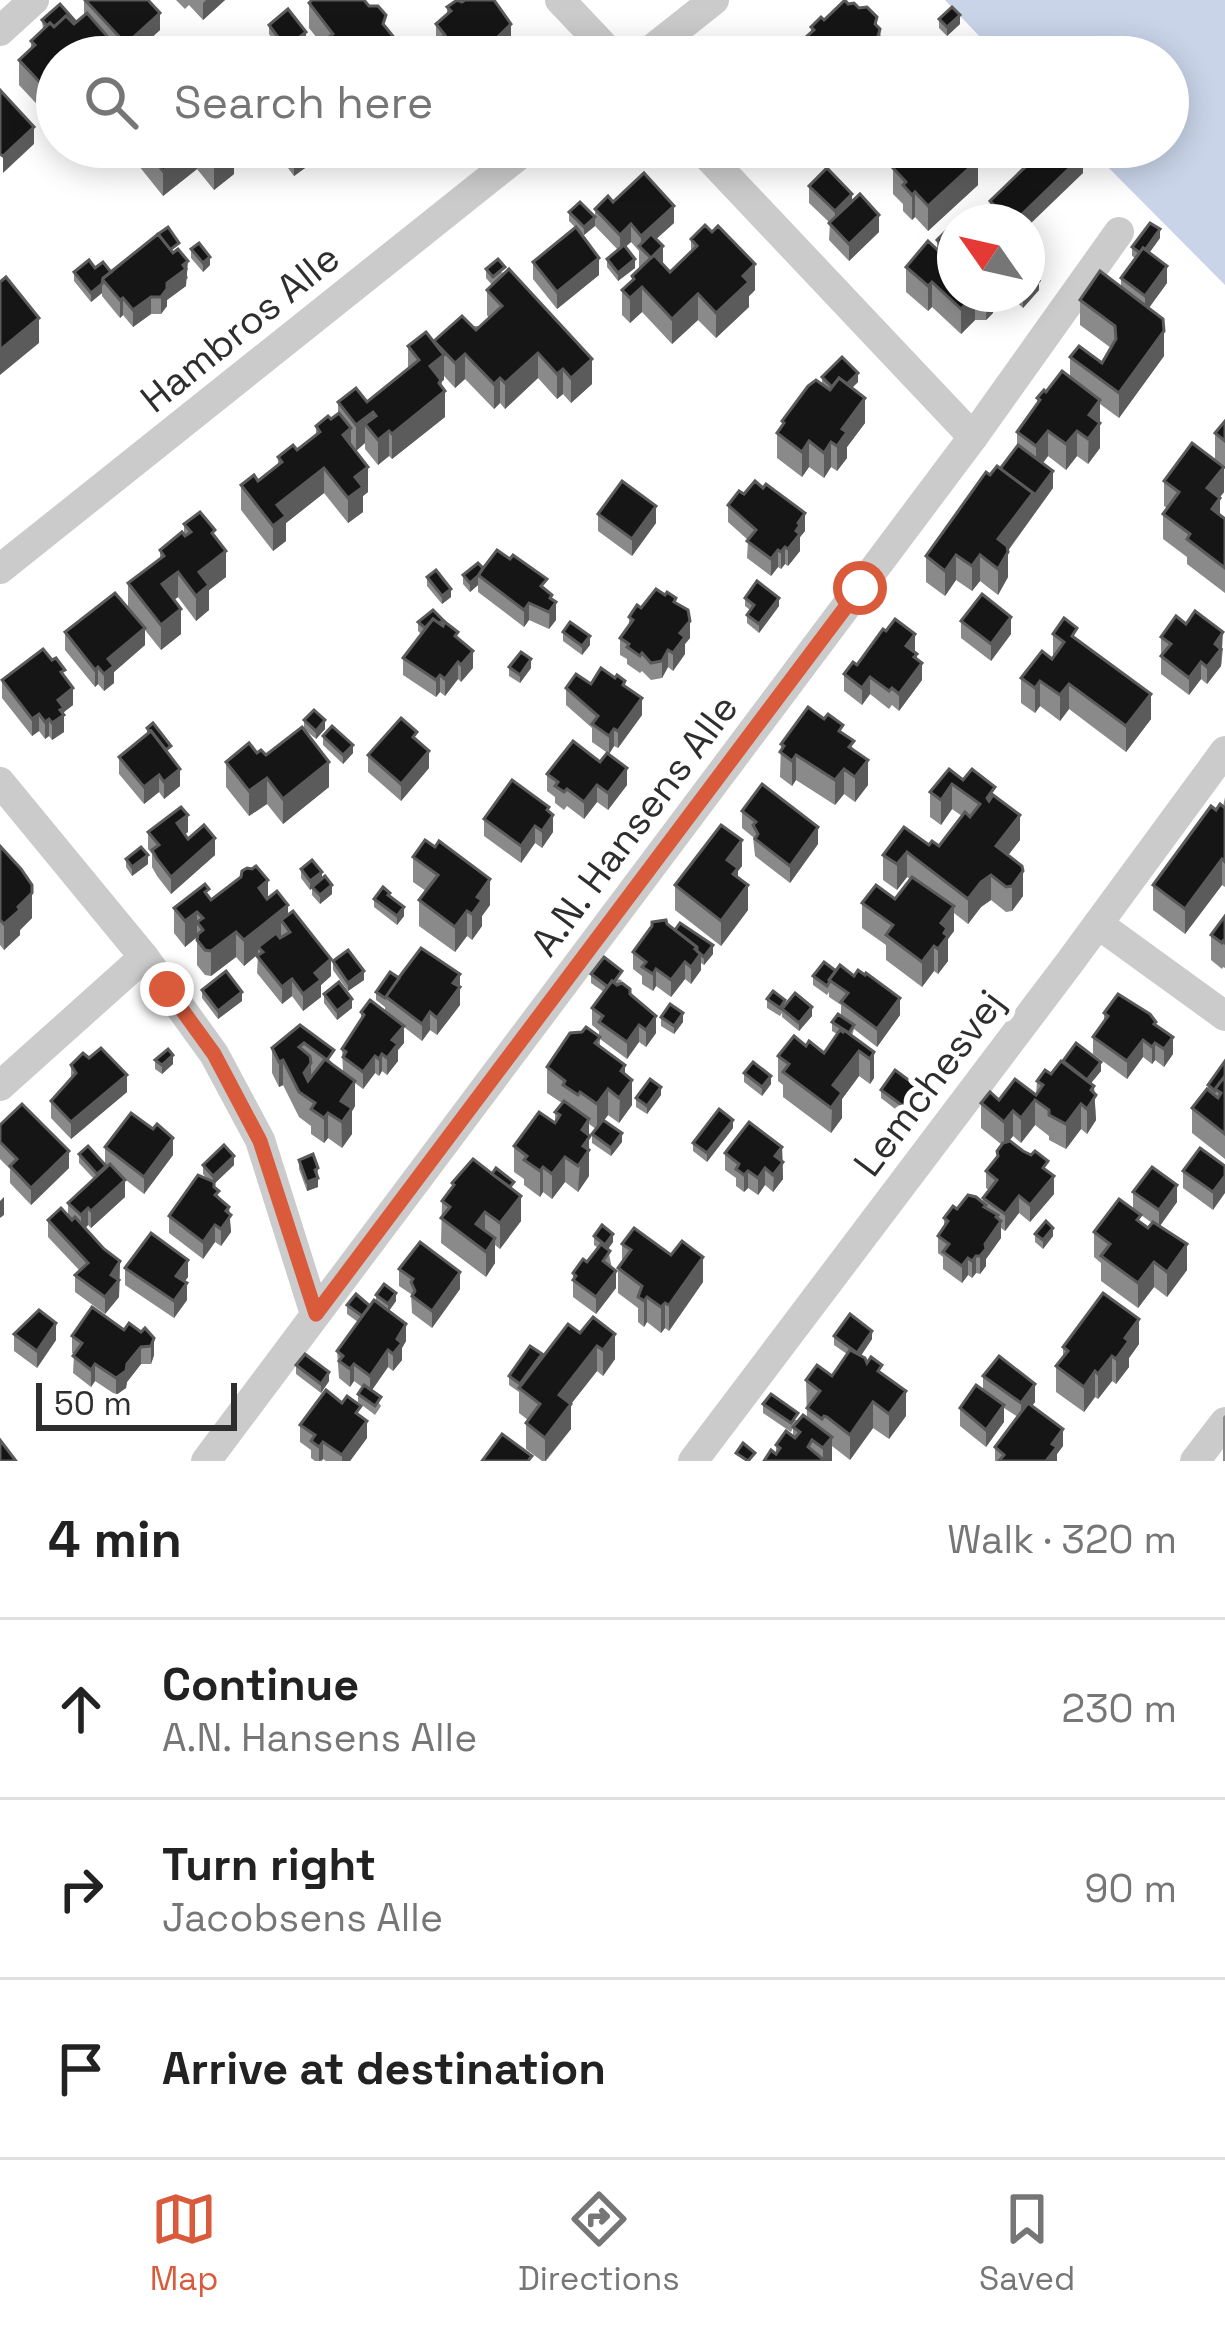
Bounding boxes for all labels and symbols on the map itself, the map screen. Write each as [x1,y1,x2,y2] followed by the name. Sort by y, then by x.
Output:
[937,204,1045,312] north arrow
[131,233,349,423] street label: Hambros Alle
[833,561,887,615] route start
[520,684,748,966] street label: A.N. Hansens Alle
[140,962,194,1016] route end
[843,980,1015,1186] street label: Lemchesvej
[36,1377,237,1430] scale bar

